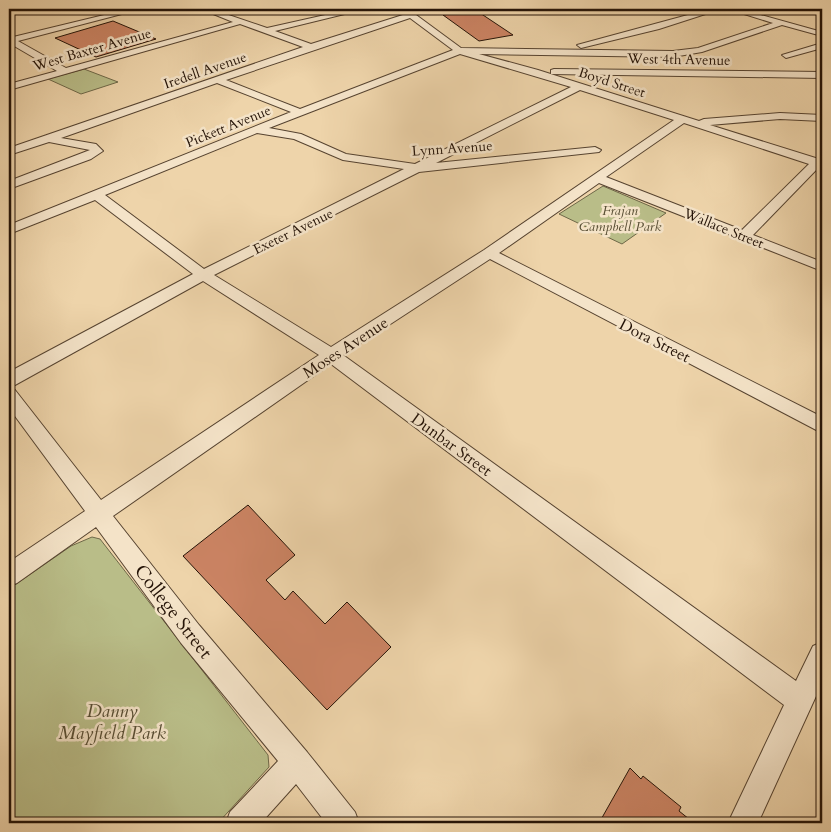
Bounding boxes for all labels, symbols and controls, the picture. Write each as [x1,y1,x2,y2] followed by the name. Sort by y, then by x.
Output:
[30,24,154,76] street label: West Baxter Avenue
[161,47,249,94] street label: Iredell Avenue
[626,49,731,70] street label: West 4th Avenue
[576,63,648,102] street label: Boyd Street
[183,101,274,152] street label: Pickett Avenue
[411,136,493,161] street label: Lynn Avenue
[579,201,661,236] park label: Frajan Campbell Park
[680,203,767,253] street label: Wallace Street
[250,204,336,259] street label: Exeter Avenue
[299,312,393,384] street label: Moses Avenue
[615,314,694,368] street label: Dora Street
[407,408,496,482] street label: Dunbar Street
[128,559,218,664] street label: College Street
[58,698,166,746] park label: Danny Mayfield Park

